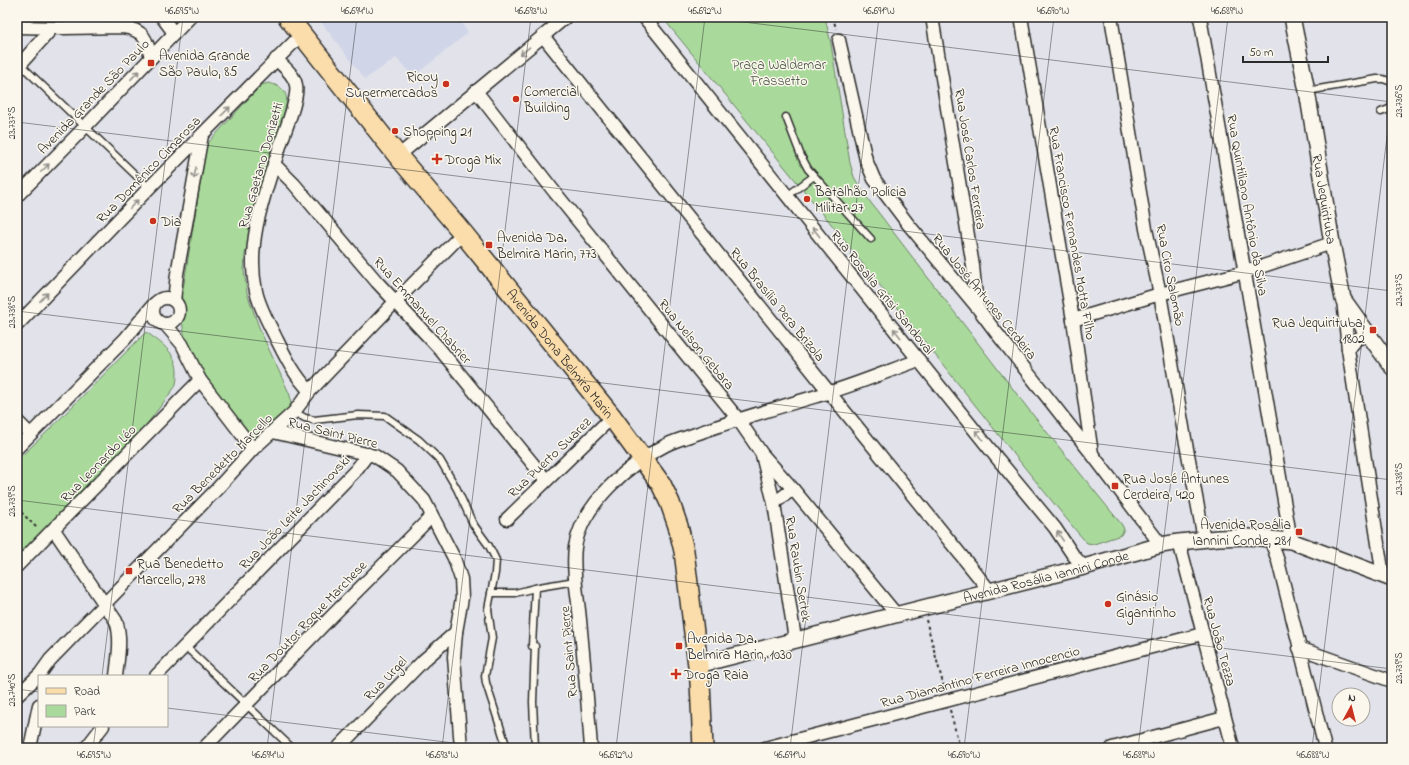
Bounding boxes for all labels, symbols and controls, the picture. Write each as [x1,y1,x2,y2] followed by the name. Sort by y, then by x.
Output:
[165,4,199,19] text: 46.695°W
[341,4,374,19] text: 46.694°W
[515,4,548,19] text: 46.693°W
[688,4,722,19] text: 46.692°W
[863,4,895,19] text: 46.691°W
[1037,4,1070,19] text: 46.690°W
[1211,4,1243,19] text: 46.689°W
[33,35,155,160] street label: Avenida Grande São Paulo
[1243,38,1328,64] scale bar
[1249,44,1273,62] text: 50 m
[159,46,251,83] place label: Avenida Grande São Paulo, 85
[520,46,530,55] one-way arrow
[732,55,827,92] park label: Praça Waldemar Frassetto
[146,58,156,68] marker: Avenida Grande São Paulo, 85
[345,67,438,104] place label: Ricoy Supermercados
[130,70,140,80] one-way arrow
[441,79,451,89] marker: Ricoy Supermercados
[523,82,579,120] place label: Comercial Building
[1392,84,1407,117] text: 23.736°S
[948,87,991,231] street label: Rua José Carlos Ferreira
[511,94,521,104] marker: Comercial Building
[233,100,290,231] street label: Rua Gaetano Donizetti
[5,106,20,139] text: 23.737°S
[221,106,230,116] one-way arrow
[92,111,206,229] street label: Rua Domênico Cimarosa
[1220,113,1273,298] street label: Rua Quintiliano Antônio da Silva
[403,122,472,144] place label: Shopping 21
[1042,125,1101,342] street label: Rua Francisco Fernandes Motta Filho
[390,126,400,136] marker: Shopping 21
[444,150,502,172] place label: Droga Mix
[1306,153,1341,246] street label: Rua Jequirituba
[432,154,442,164] marker: Droga Mix
[40,163,49,173] one-way arrow
[191,166,199,179] one-way arrow
[814,182,906,219] place label: Batalhão Polícia Militar 27
[802,194,812,204] marker: Batalhão Polícia Militar 27
[130,199,139,209] one-way arrow
[160,212,181,233] place label: Dia
[148,216,158,226] marker: Dia
[1149,222,1190,328] street label: Rua Ciro Salomão
[825,226,939,360] street label: Rua Rosalia Grisi Sandoval
[811,227,820,238] one-way arrow
[496,228,597,265] place label: Avenida Da. Belmira Marin, 773
[926,229,1041,364] street label: Rua José Antunes Cerdeira
[484,240,494,250] marker: Avenida Da. Belmira Marin, 773
[724,243,830,367] street label: Rua Brasília Pera Brizola
[368,253,476,370] street label: Rua Emmanuel Chabrier
[1392,273,1407,306] text: 23.737°S
[500,285,618,424] street label: Avenida Dona Belmira Marin
[39,292,49,302] one-way arrow
[5,295,20,328] text: 23.738°S
[653,295,739,395] street label: Rua Nelson Gebara
[1272,313,1365,350] place label: Rua Jequirituba, 1802
[1368,325,1378,335] marker: Rua Jequirituba, 1802
[893,328,902,339] one-way arrow
[168,409,278,519] street label: Rua Benedetto Marcello
[285,412,380,455] street label: Rua Saint Pierre
[504,413,597,504] street label: Rua Puerto Suarez
[56,420,142,508] street label: Rua Leonardo Léo
[974,429,983,440] one-way arrow
[235,451,356,575] street label: Rua João Leite Jachinovski
[1392,462,1407,495] text: 23.738°S
[1123,469,1229,506] place label: Rua José Antunes Cerdeira, 420
[1110,481,1120,491] marker: Rua José Antunes Cerdeira, 420
[5,485,20,517] text: 23.739°S
[779,515,816,625] street label: Rua Raubin Sertek
[1192,515,1292,552] place label: Avenida Rosália Iannini Conde, 281
[1294,527,1304,537] marker: Avenida Rosália Iannini Conde, 281
[1056,531,1064,542] one-way arrow
[961,546,1132,609] street label: Avenida Rosália Iannini Conde
[137,554,223,591] place label: Rua Benedetto Marcello, 278
[244,555,373,688] street label: Rua Doutor Roque Marchese
[124,566,134,576] marker: Rua Benedetto Marcello, 278
[1116,587,1176,625] place label: Ginásio Gigantinho
[1196,594,1241,689] street label: Rua João Tezza
[1103,599,1113,609] marker: Ginásio Gigantinho
[555,604,584,699] street label: Rua Saint Pierre
[686,629,792,666] place label: Avenida Da. Belmira Marin, 1030
[674,641,684,651] marker: Avenida Da. Belmira Marin, 1030
[878,641,1082,714] street label: Rua Diamantino Ferreira Innocencio
[359,652,413,707] street label: Rua Urgel
[1392,652,1407,684] text: 23.739°S
[683,665,749,687] place label: Droga Raia
[671,669,681,679] marker: Droga Raia
[5,673,20,706] text: 23.740°S
[38,675,168,727] legend
[74,683,100,701] text: Road
[1331,687,1371,727] north arrow
[1347,690,1357,706] text: N
[74,703,96,721] text: Park
[77,748,111,763] text: 46.695°W
[252,748,285,763] text: 46.694°W
[426,748,459,763] text: 46.693°W
[599,748,633,763] text: 46.692°W
[774,748,806,763] text: 46.691°W
[948,748,981,763] text: 46.690°W
[1123,748,1155,763] text: 46.689°W
[1297,748,1330,763] text: 46.688°W

